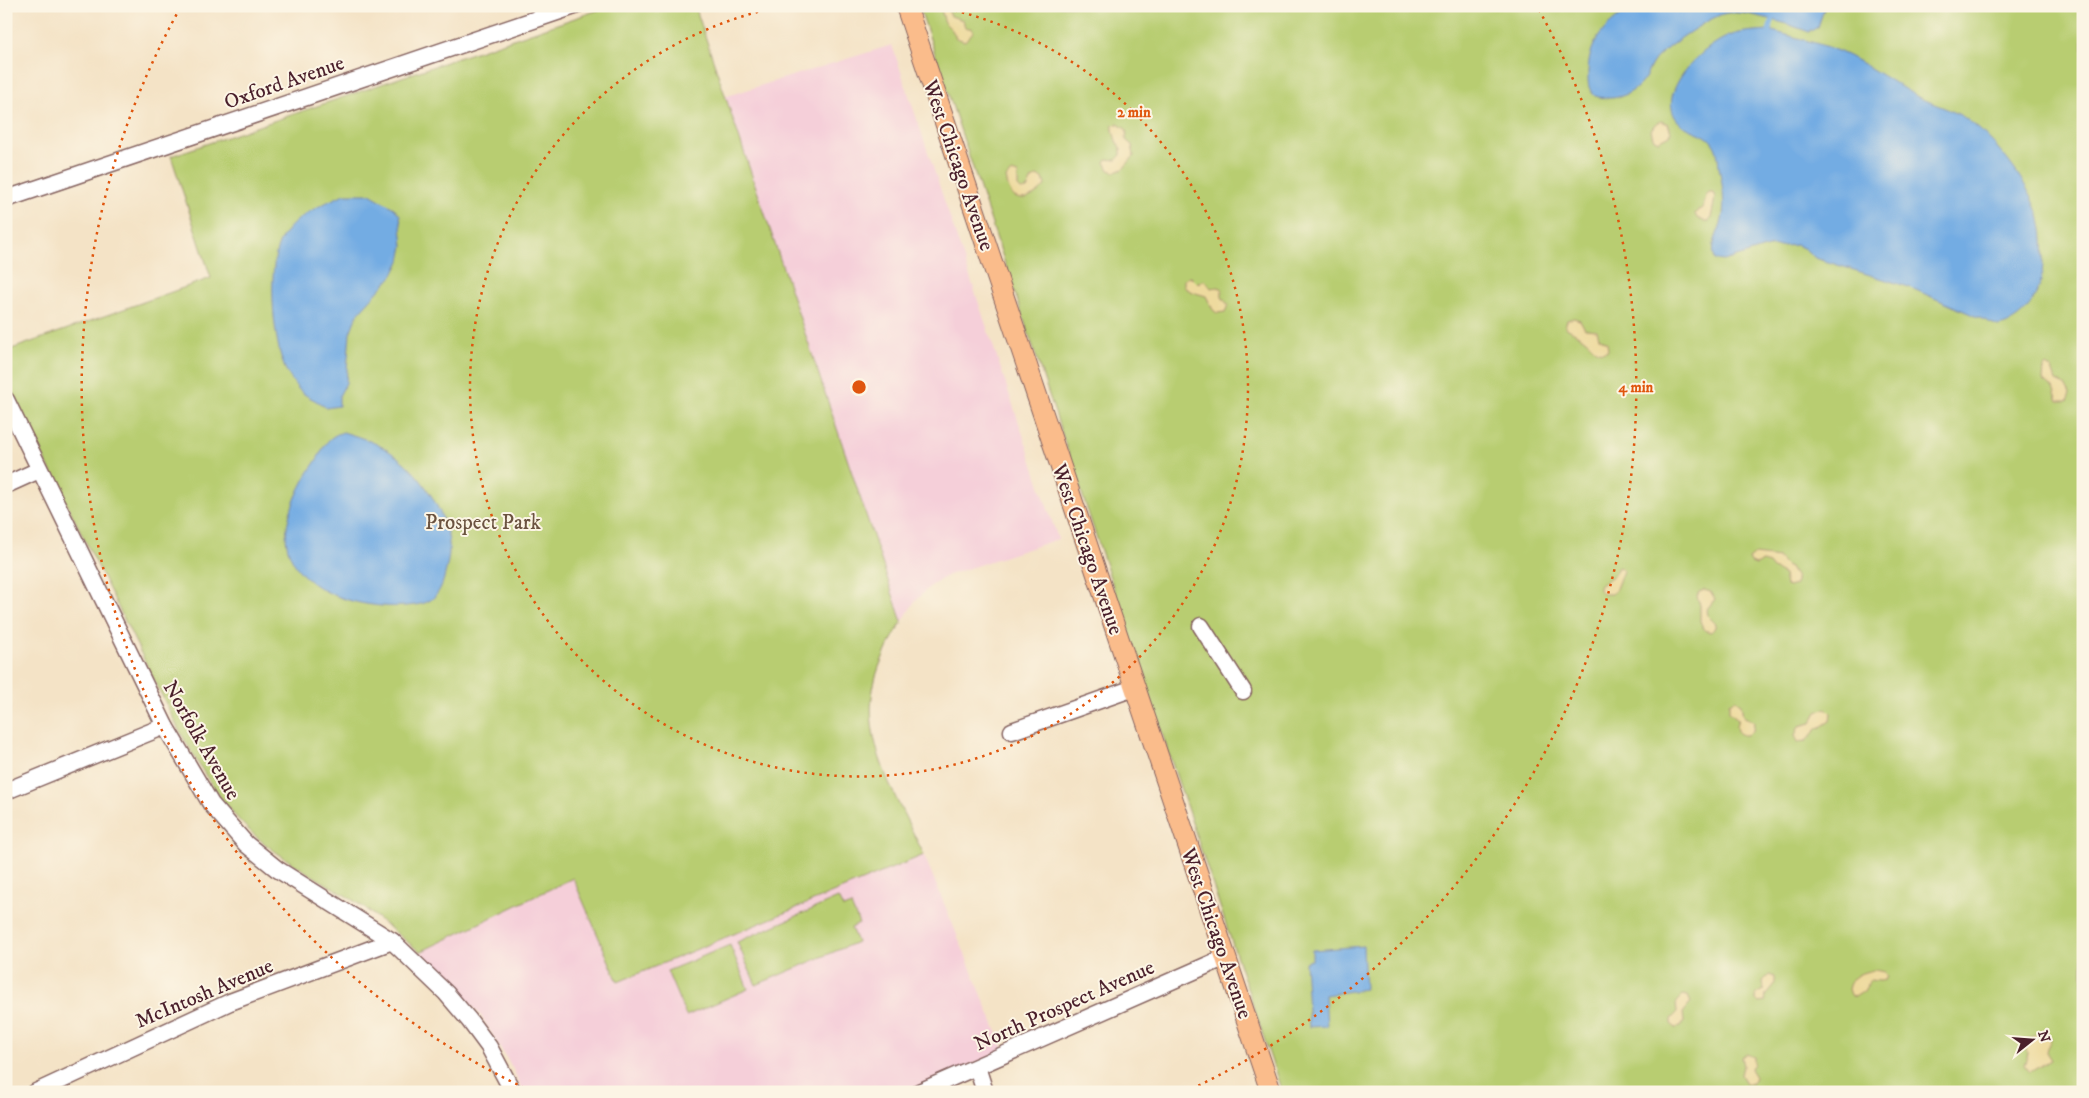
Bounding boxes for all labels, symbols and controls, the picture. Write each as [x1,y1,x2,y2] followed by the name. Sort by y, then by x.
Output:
[221,50,348,116] street label: Oxford Avenue
[916,76,1000,254] street label: West Chicago Avenue
[1117,103,1151,122] text: 2 min
[850,378,868,396] centre of rings
[1618,378,1654,397] text: 4 min
[1045,460,1129,638] street label: West Chicago Avenue
[425,510,542,536] park label: Prospect Park
[157,676,246,805] street label: Norfolk Avenue
[1174,844,1258,1022] street label: West Chicago Avenue
[131,953,278,1035] street label: McIntosh Avenue
[970,954,1159,1057] street label: North Prospect Avenue
[2006,1016,2056,1066] north arrow
[2033,1028,2054,1045] text: N

